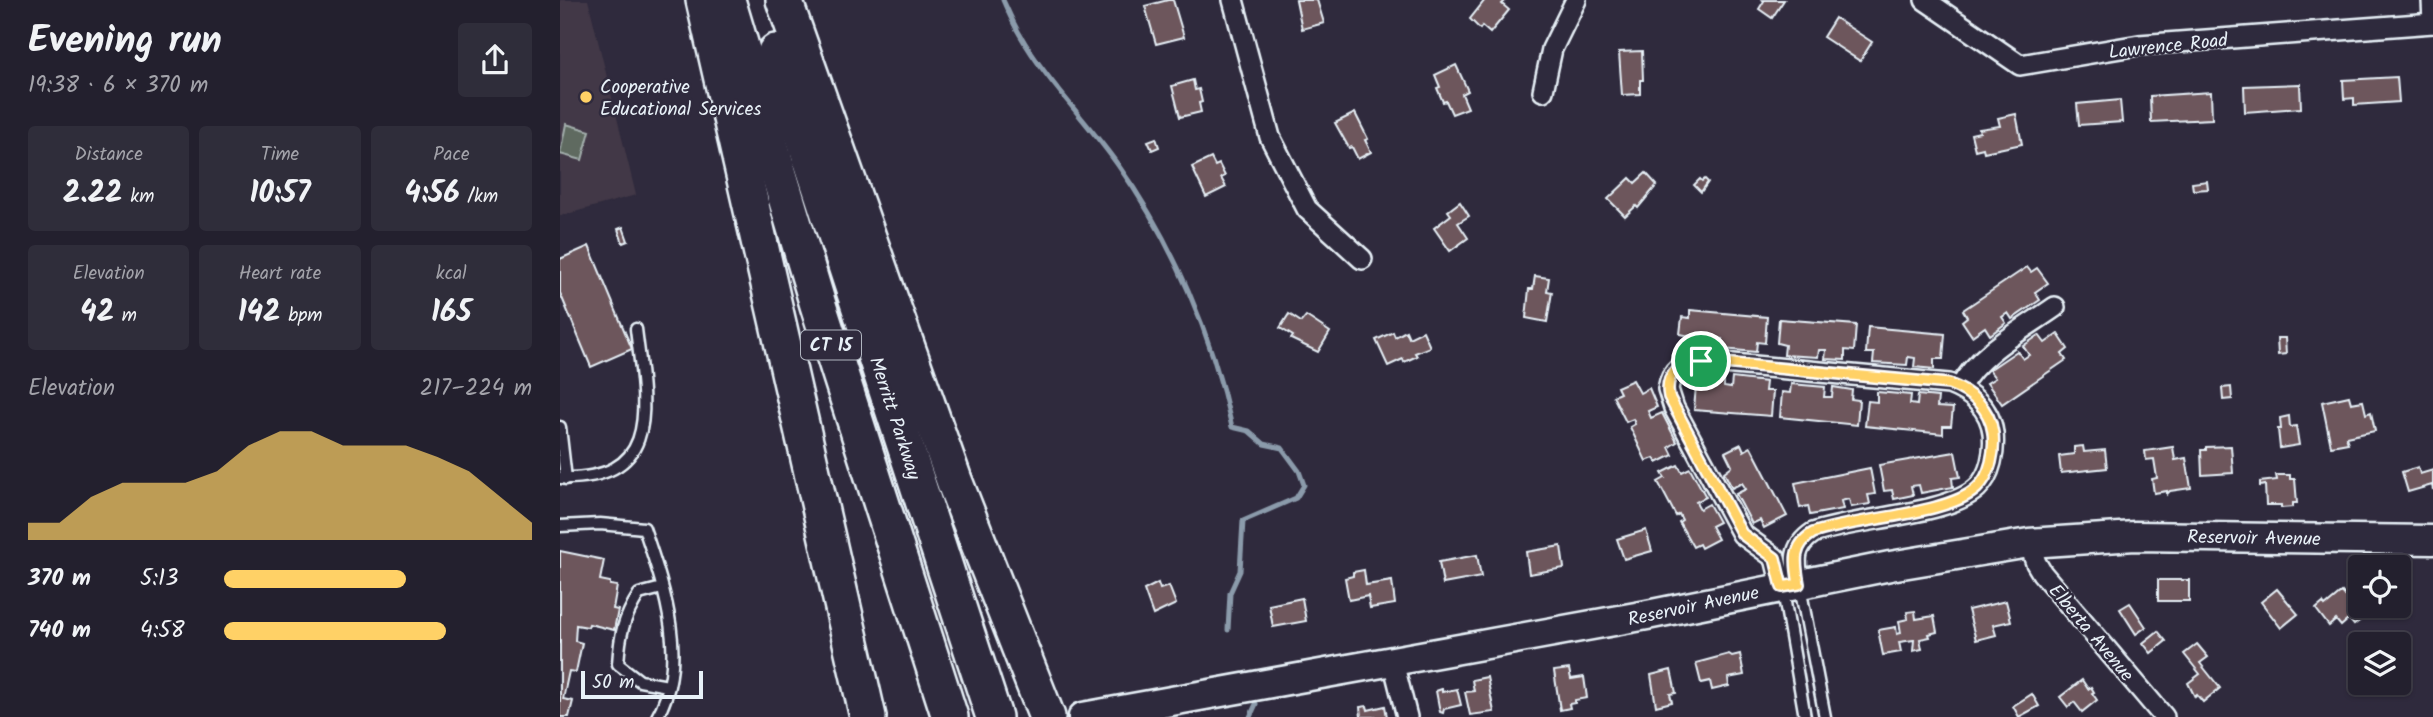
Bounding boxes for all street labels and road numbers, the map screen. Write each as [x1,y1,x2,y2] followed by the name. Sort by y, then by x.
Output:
[2107,26,2230,68] street label: Lawrence Road
[801,330,861,360] road number: CT 15
[860,353,928,485] street label: Merritt Parkway
[2187,523,2321,555] street label: Reservoir Avenue
[1625,578,1762,636] street label: Reservoir Avenue
[2040,578,2141,689] street label: Elberta Avenue

